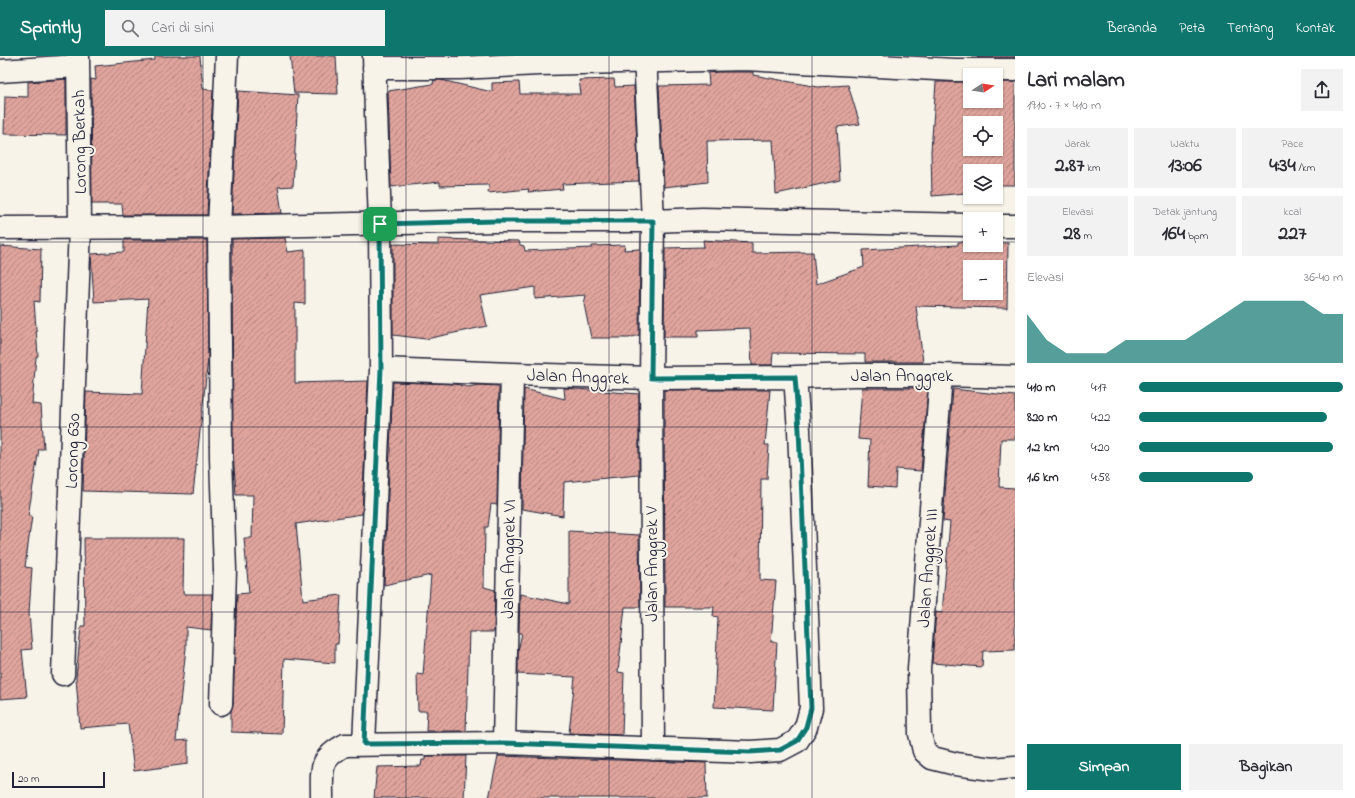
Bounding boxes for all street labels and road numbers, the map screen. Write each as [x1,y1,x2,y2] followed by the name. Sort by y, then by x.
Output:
[67,90,96,194] street label: Lorong Berkah
[526,363,630,394] street label: Jalan Anggrek
[851,364,953,391] street label: Jalan Anggrek
[60,413,89,489] street label: Lorong 630
[496,499,525,619] street label: Jalan Anggrek VI
[640,506,667,622] street label: Jalan Anggrek V
[912,508,947,629] street label: Jalan Anggrek III

